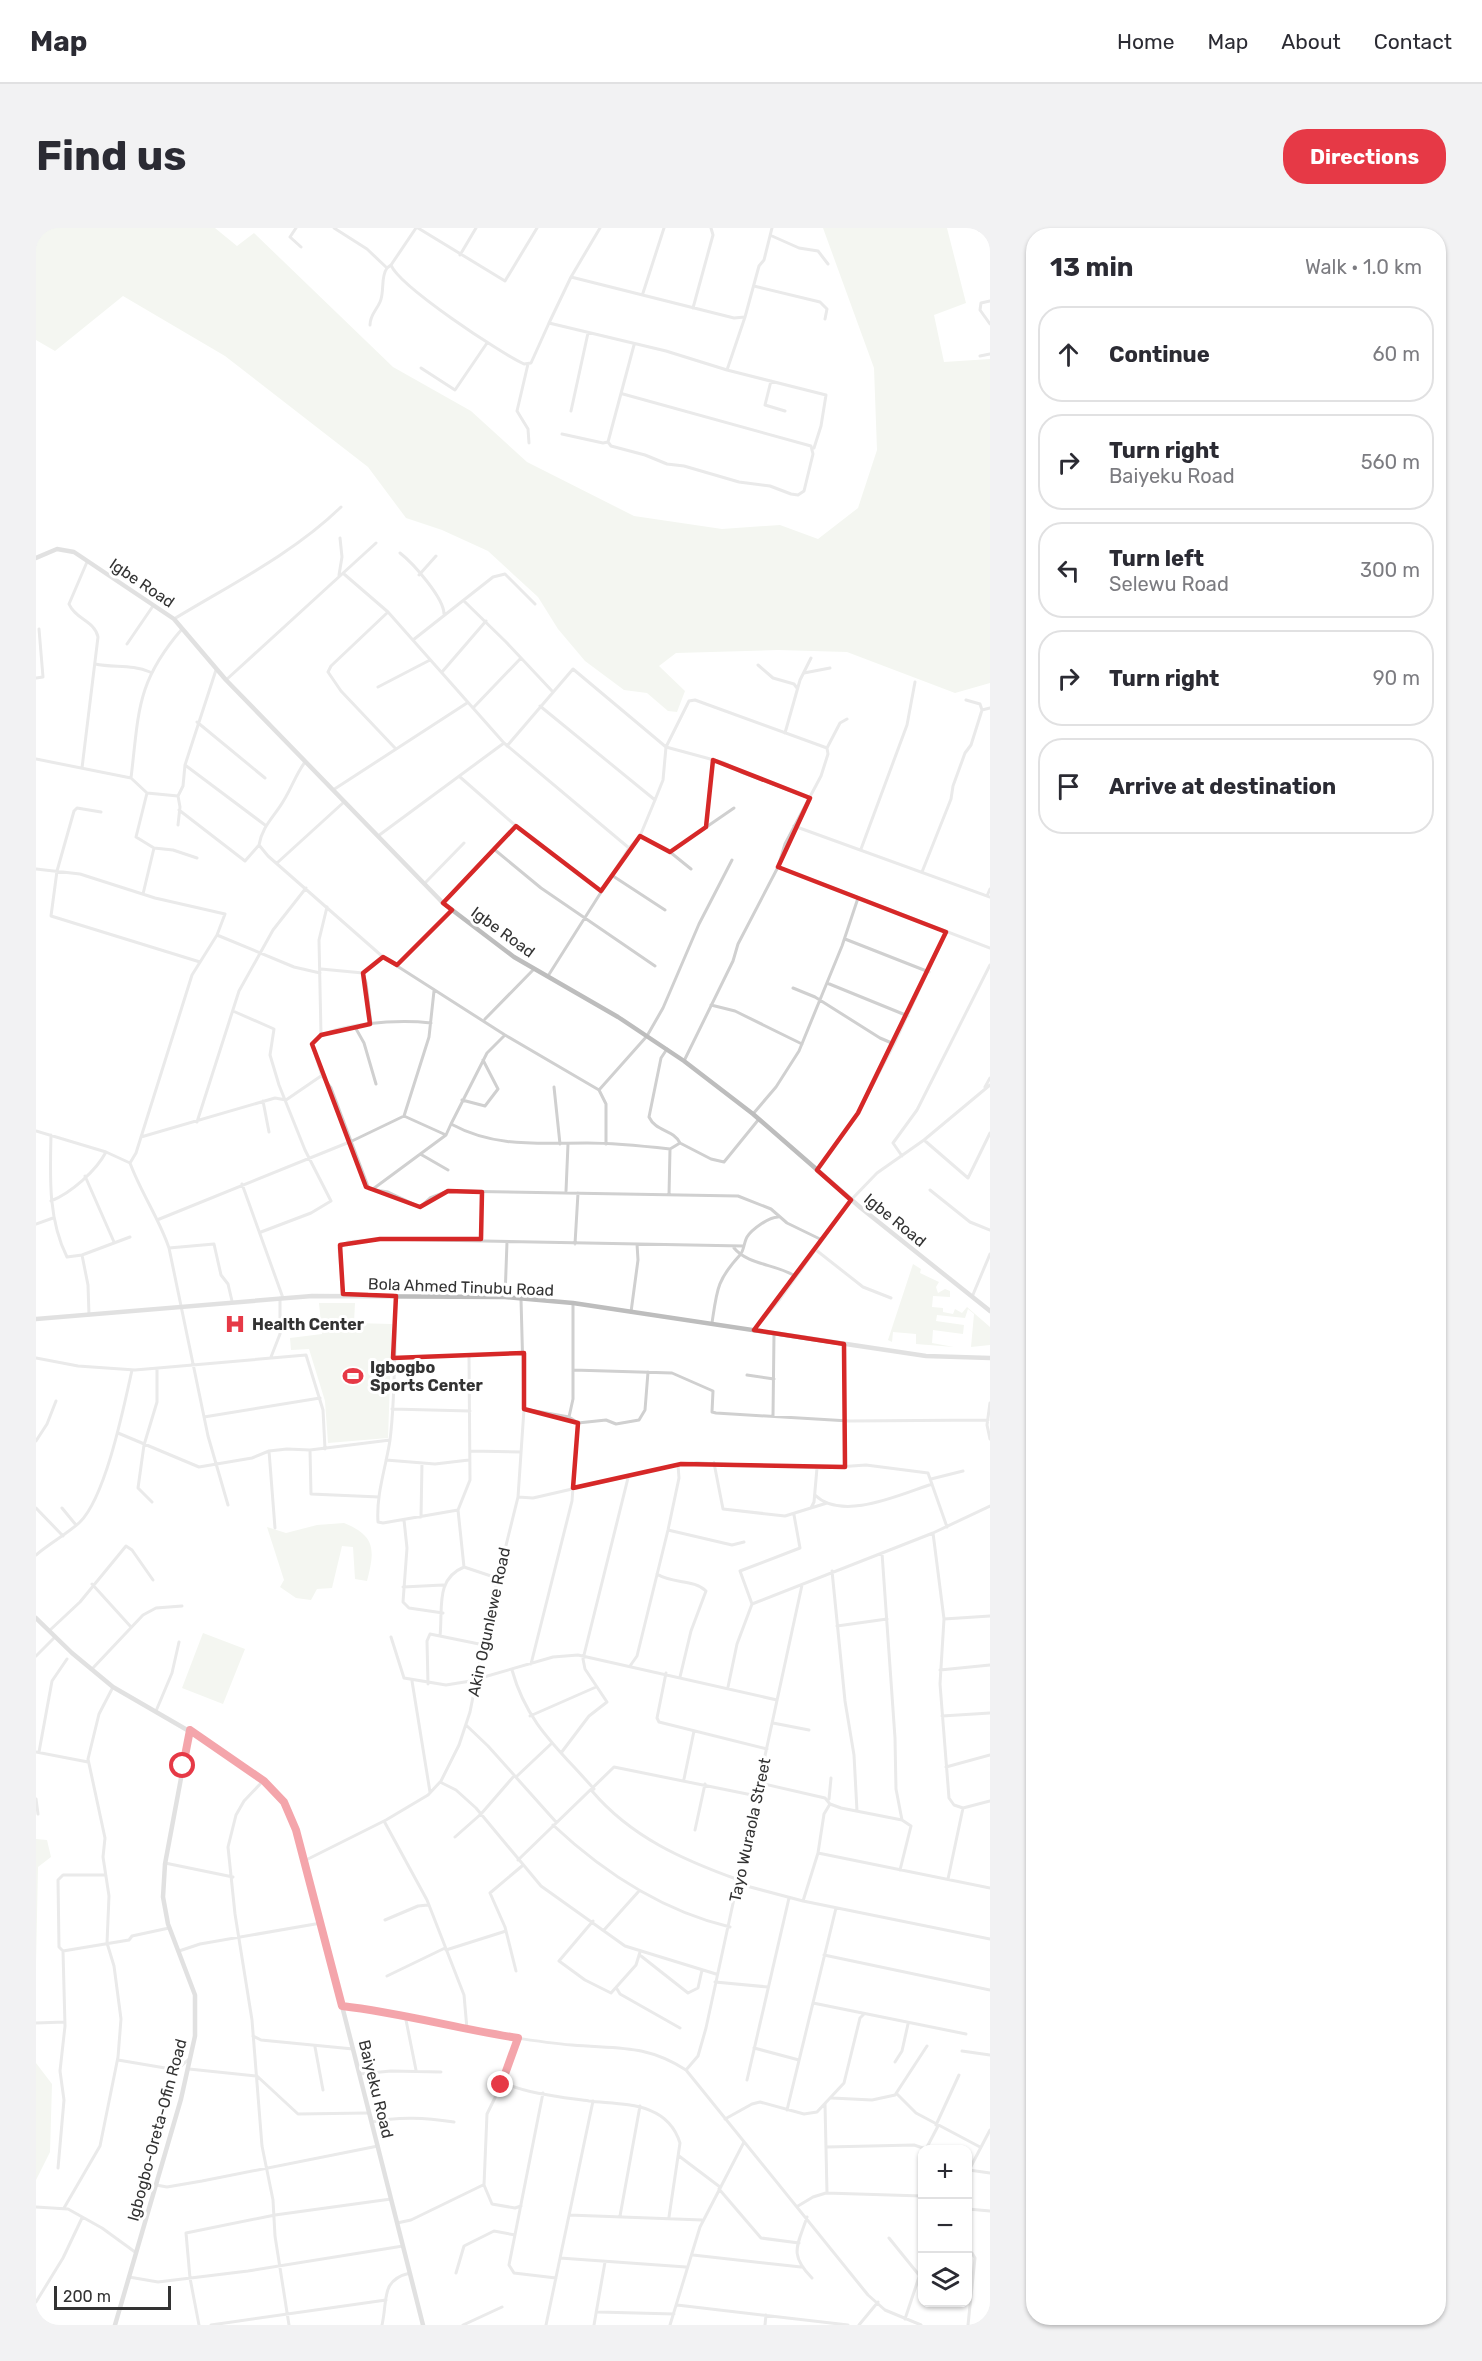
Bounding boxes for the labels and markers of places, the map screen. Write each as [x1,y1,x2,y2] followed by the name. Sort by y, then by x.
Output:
[223,1312,247,1336] hospital icon: Health Center
[252,1315,365,1334] place label: Health Center
[370,1358,483,1395] place label: Igbogbo Sports Center
[341,1364,365,1388] sports icon: Igbogbo Sports Center

